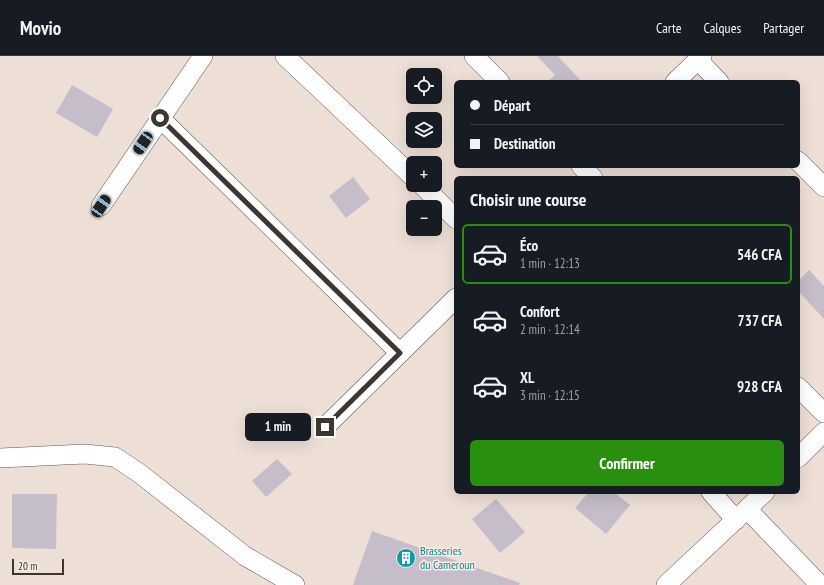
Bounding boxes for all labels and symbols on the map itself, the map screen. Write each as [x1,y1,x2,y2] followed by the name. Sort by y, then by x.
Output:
[151,109,169,127] route start
[131,130,155,156] car
[89,193,113,219] car
[245,413,311,441] callout: 1 min
[316,418,334,436] route end
[420,543,475,572] place label: Brasseries du Cameroun
[395,547,417,569] building icon: Brasseries du Cameroun
[12,557,64,576] scale bar

